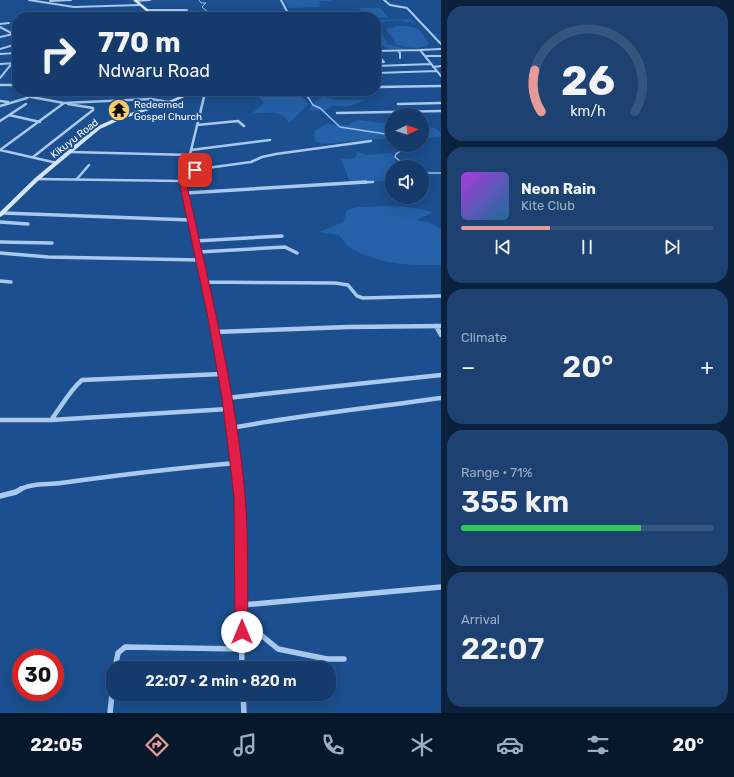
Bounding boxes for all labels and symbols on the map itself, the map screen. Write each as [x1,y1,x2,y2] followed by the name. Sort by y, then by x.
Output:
[106,97,132,123] temple icon: Redeemed Gospel Church
[134,99,202,123] place label: Redeemed Gospel Church
[385,108,429,152] north arrow
[48,116,101,161] street label: Kikuyu Road
[178,153,212,187] pin
[221,611,263,653] position arrow
[12,649,64,701] speed limit sign: 30

